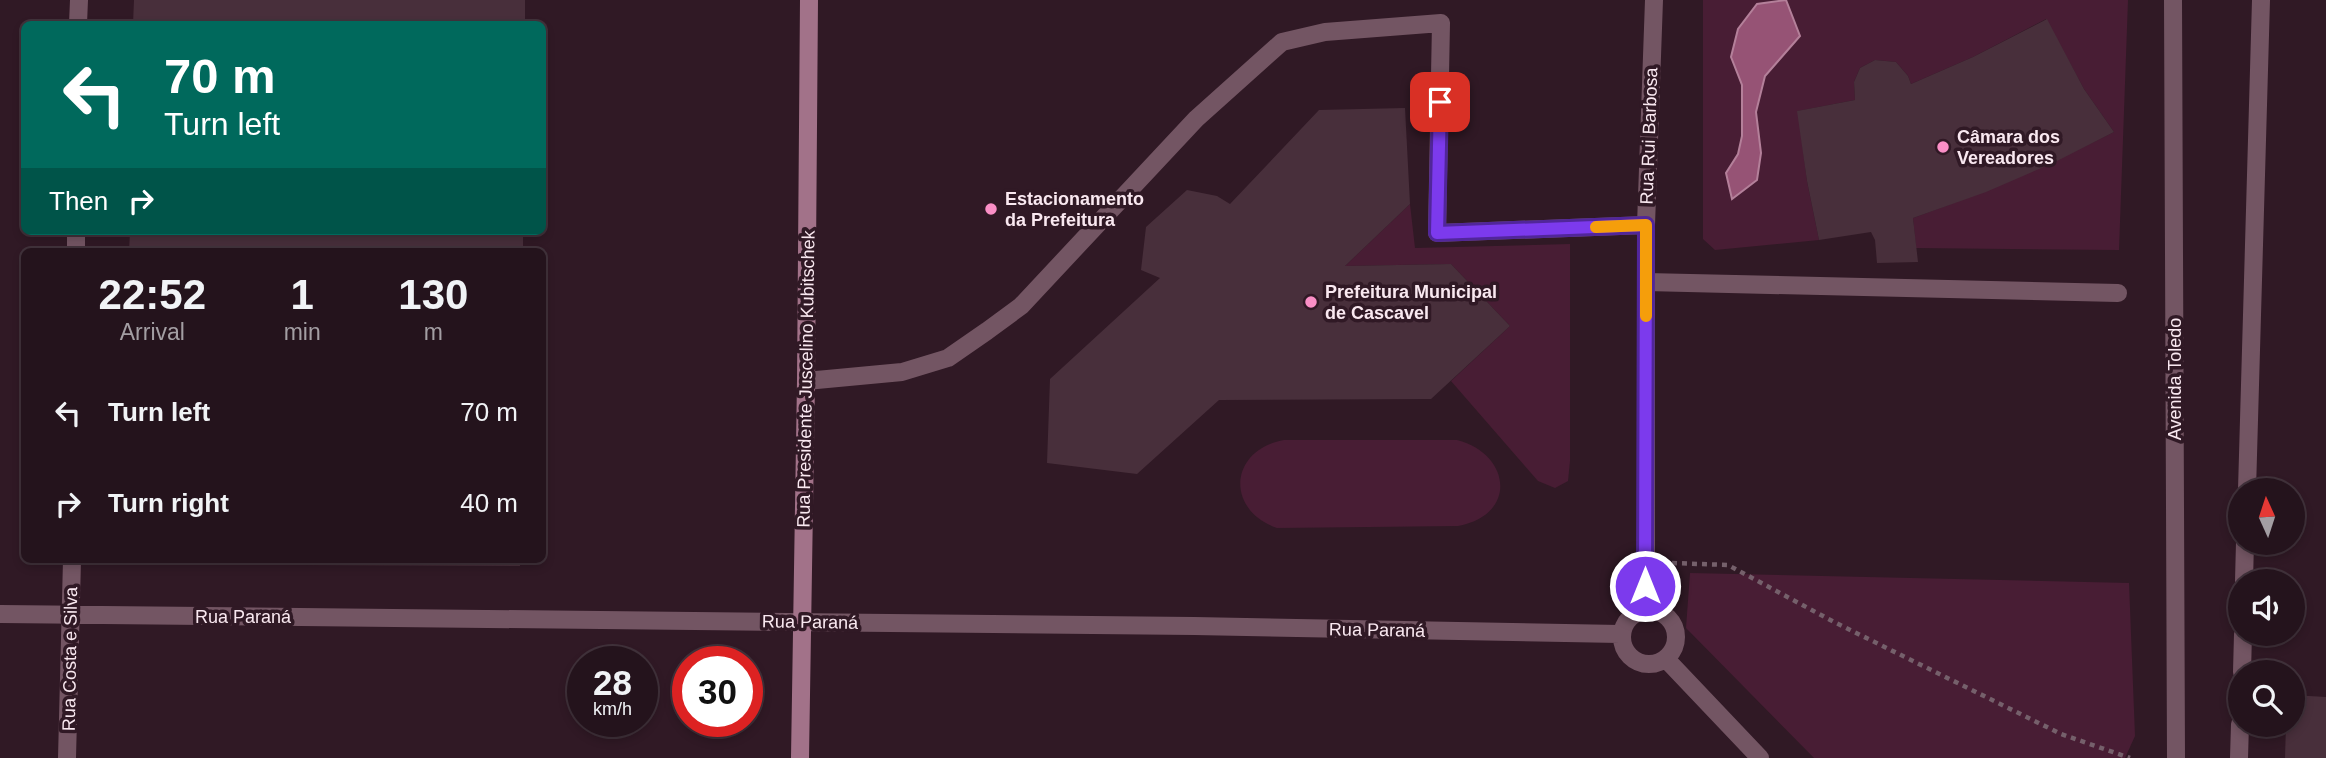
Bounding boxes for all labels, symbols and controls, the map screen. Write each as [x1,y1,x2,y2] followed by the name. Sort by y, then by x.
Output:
[49,49,140,140] icon: left
[164,49,276,103] text: 70 m
[1637,66,1661,205] street label: Rua Rui Barbosa
[1410,72,1470,132] pin
[1421,83,1459,121] icon: arrive
[164,106,280,142] text: Turn left
[1957,127,2060,168] place label: Câmara dos Vereadores
[1935,139,1951,155] marker: Câmara dos Vereadores
[122,182,160,220] icon: right
[49,186,108,216] text: Then
[1005,189,1144,230] place label: Estacionamento da Prefeitura
[983,201,999,217] marker: Estacionamento da Prefeitura
[793,229,819,528] street label: Rua Presidente Juscelino Kubitschek
[99,271,206,318] text: 22:52
[290,271,314,318] text: 1
[398,271,468,318] text: 130
[1325,282,1497,323] place label: Prefeitura Municipal de Cascavel
[1303,294,1319,310] marker: Prefeitura Municipal de Cascavel
[2165,318,2185,440] street label: Avenida Toledo
[120,319,185,345] text: Arrival
[284,319,321,345] text: min
[424,319,443,345] text: m
[49,394,87,432] icon: left
[108,397,210,427] text: Turn left
[460,397,518,427] text: 70 m
[2228,478,2305,555] north arrow
[2228,478,2305,737] map controls
[49,485,87,523] icon: right
[108,488,229,518] text: Turn right
[460,488,518,518] text: 40 m
[1608,549,1682,623] position arrow
[2228,569,2305,646] button: sound
[59,586,81,731] street label: Rua Costa e Silva
[195,607,292,627] street label: Rua Paraná
[762,611,859,633] street label: Rua Paraná
[1329,619,1426,641] street label: Rua Paraná
[672,646,763,737] speed limit sign: 30
[2228,660,2305,737] button: search
[593,663,632,702] text: 28
[593,699,632,719] text: km/h

